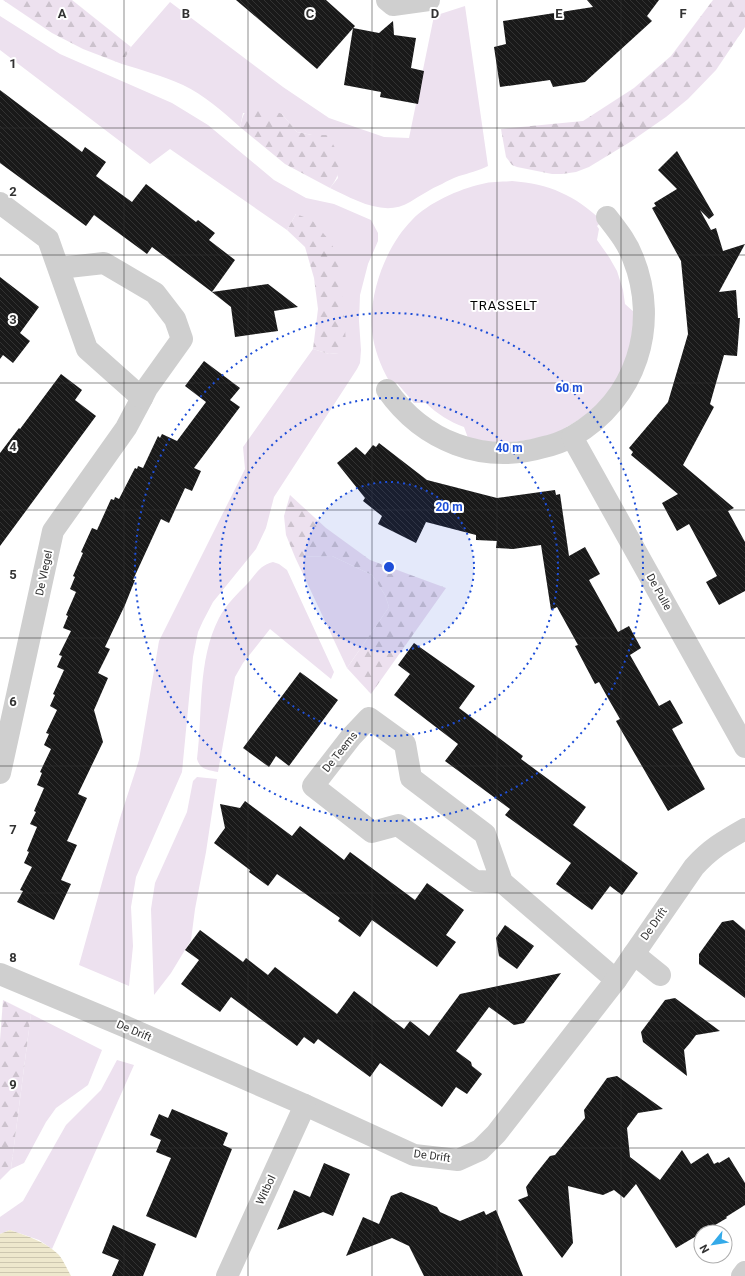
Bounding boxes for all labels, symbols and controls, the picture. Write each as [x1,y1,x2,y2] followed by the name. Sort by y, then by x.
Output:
[58,6,67,21] text: A
[182,6,190,21] text: B
[306,6,315,21] text: C
[431,6,439,21] text: D
[555,6,563,21] text: E
[679,6,687,21] text: F
[9,56,17,71] text: 1
[9,184,17,199] text: 2
[470,298,538,313] district label: TRASSELT
[9,312,17,327] text: 3
[555,381,583,395] text: 60 m
[9,439,17,454] text: 4
[495,441,523,455] text: 40 m
[435,500,463,514] text: 20 m
[33,549,55,597] street label: De Vlegel
[382,560,396,574] centre of rings
[9,567,17,582] text: 5
[644,571,674,613] street label: De Pulle
[9,694,17,709] text: 6
[320,729,361,775] street label: De Teems
[9,822,17,837] text: 7
[638,905,670,943] street label: De Drift
[9,950,17,965] text: 8
[115,1018,154,1044] street label: De Drift
[9,1077,17,1092] text: 9
[413,1147,452,1165] street label: De Drift
[254,1173,278,1207] street label: Witbol
[693,1224,733,1264] north arrow
[697,1242,712,1255] text: N

